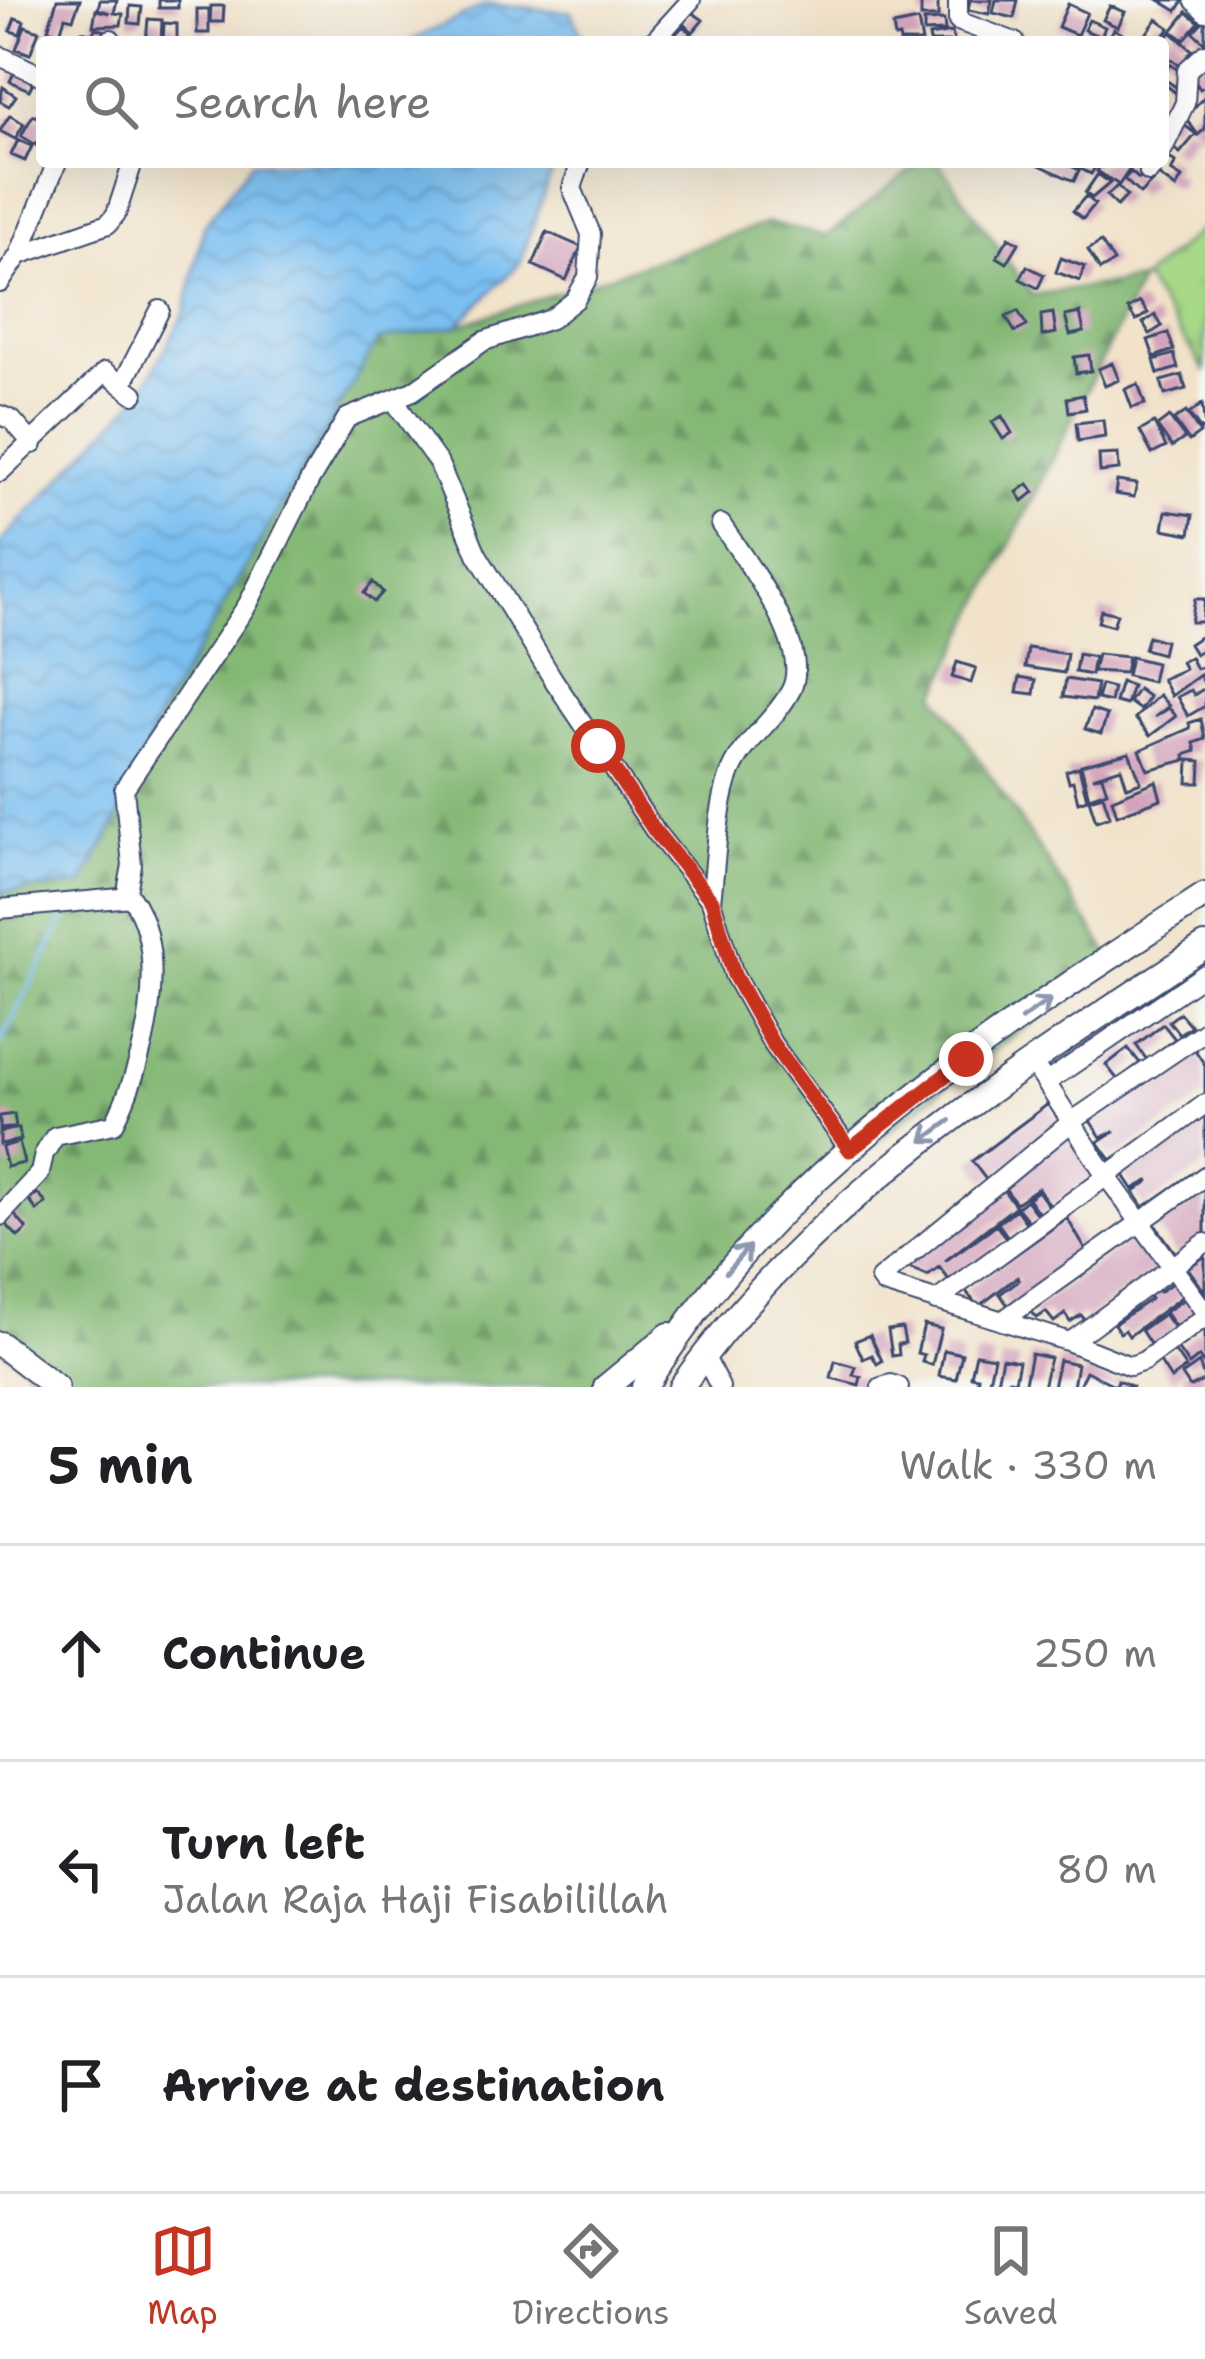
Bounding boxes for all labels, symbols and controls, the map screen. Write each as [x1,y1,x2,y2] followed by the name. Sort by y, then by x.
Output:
[36,36,1169,168] search box
[78,69,144,135] icon: search
[174,72,431,132] text: Search here
[571,719,625,773] route start
[1019,997,1052,1022] one-way arrow
[939,1032,993,1086] route end
[920,1118,953,1144] one-way arrow
[724,1244,751,1275] one-way arrow
[48,1431,193,1499] text: 5 min
[899,1439,1157,1491] text: Walk · 330 m
[48,1620,114,1686] icon: ahead
[162,1623,366,1683] text: Continue
[1033,1627,1157,1679] text: 250 m
[162,1813,365,1873] text: Turn left
[48,1836,114,1902] icon: left
[1056,1843,1157,1895] text: 80 m
[162,1873,669,1925] text: Jalan Raja Haji Fisabilillah
[48,2052,114,2118] icon: arrive
[162,2055,665,2115] text: Arrive at destination
[147,2218,218,2335] tab: Map
[512,2218,670,2335] tab: Directions
[964,2218,1058,2335] tab: Saved

